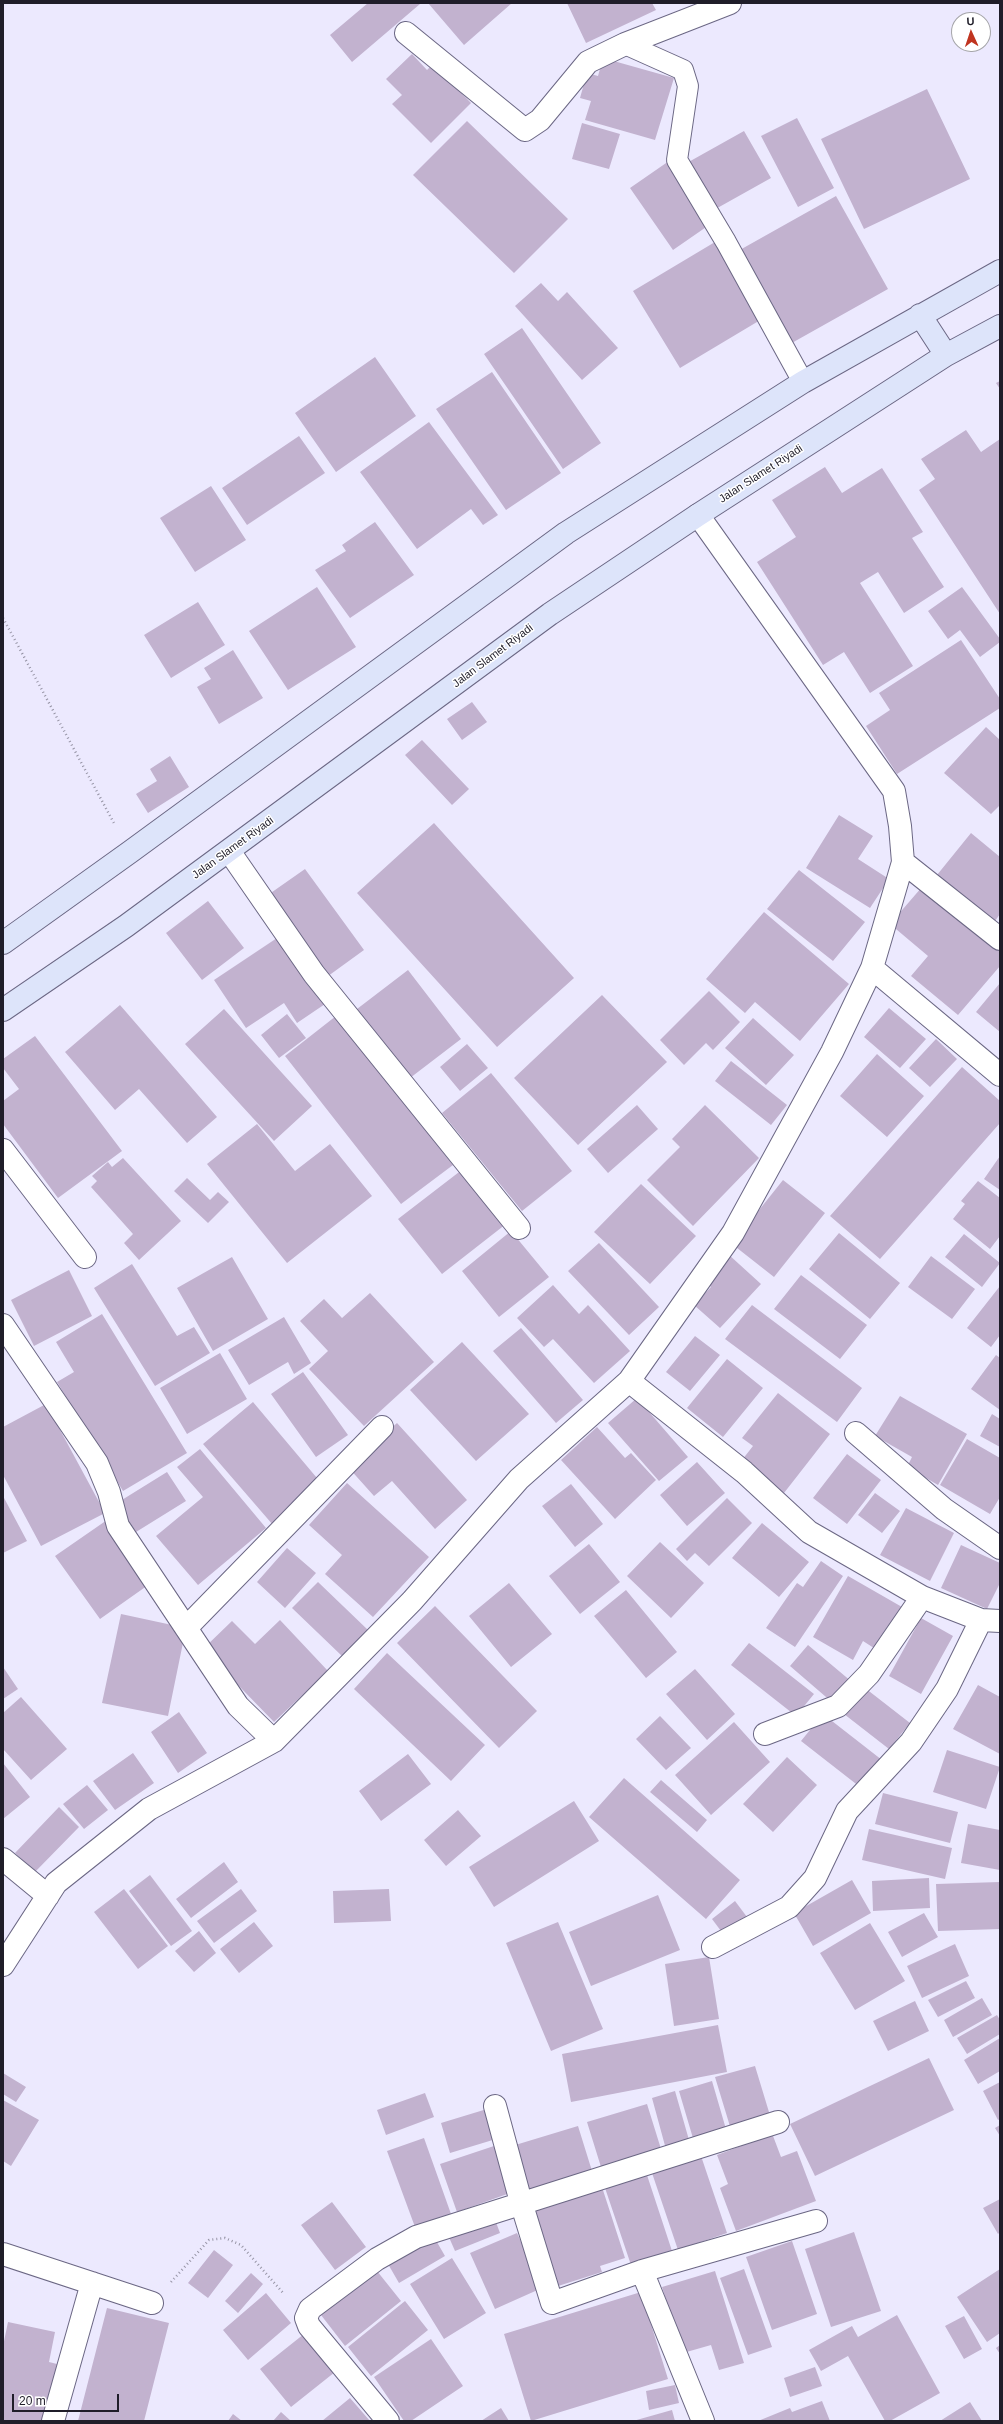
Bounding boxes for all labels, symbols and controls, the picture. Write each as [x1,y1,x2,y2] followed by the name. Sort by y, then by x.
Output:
[951,12,991,52] north arrow
[966,15,975,27] text: U
[717,442,805,506] street label: Jalan Slamet Riyadi
[450,621,536,691] street label: Jalan Slamet Riyadi
[190,814,276,882] street label: Jalan Slamet Riyadi
[14,2386,121,2412] scale bar
[19,2394,46,2408] text: 20 m

